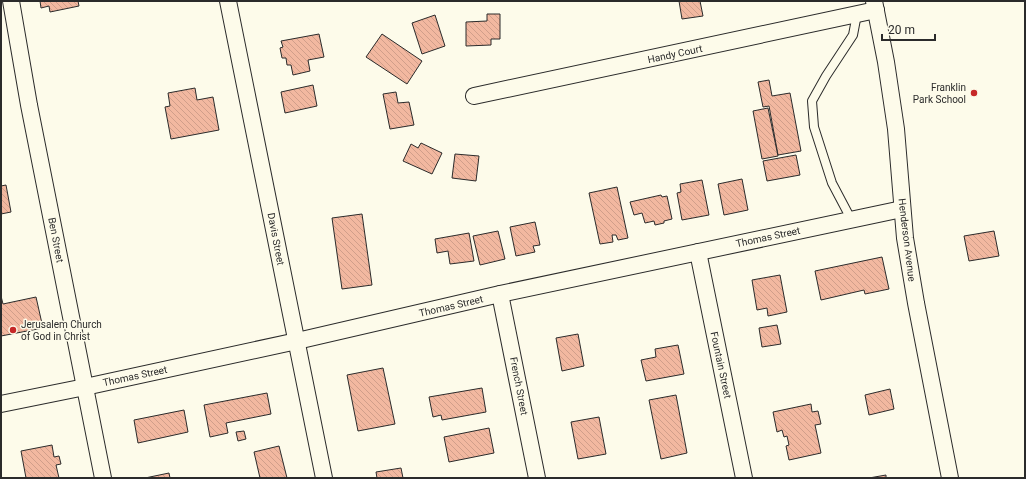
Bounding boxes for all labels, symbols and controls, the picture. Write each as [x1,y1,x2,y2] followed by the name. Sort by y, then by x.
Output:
[882,16,935,42] scale bar
[888,23,915,37] text: 20 m
[647,43,703,65] street label: Handy Court
[913,82,966,105] place label: Franklin Park School
[969,88,979,98] marker: Franklin Park School
[896,198,918,282] street label: Henderson Avenue
[266,212,286,266] street label: Davis Street
[46,216,66,264] street label: Ben Street
[735,225,801,249] street label: Thomas Street
[418,293,484,319] street label: Thomas Street
[21,319,102,342] place label: Jerusalem Church of God in Christ
[8,325,18,335] marker: Jerusalem Church of God in Christ
[709,331,733,399] street label: Fountain Street
[508,356,530,416] street label: French Street
[102,364,168,388] street label: Thomas Street

